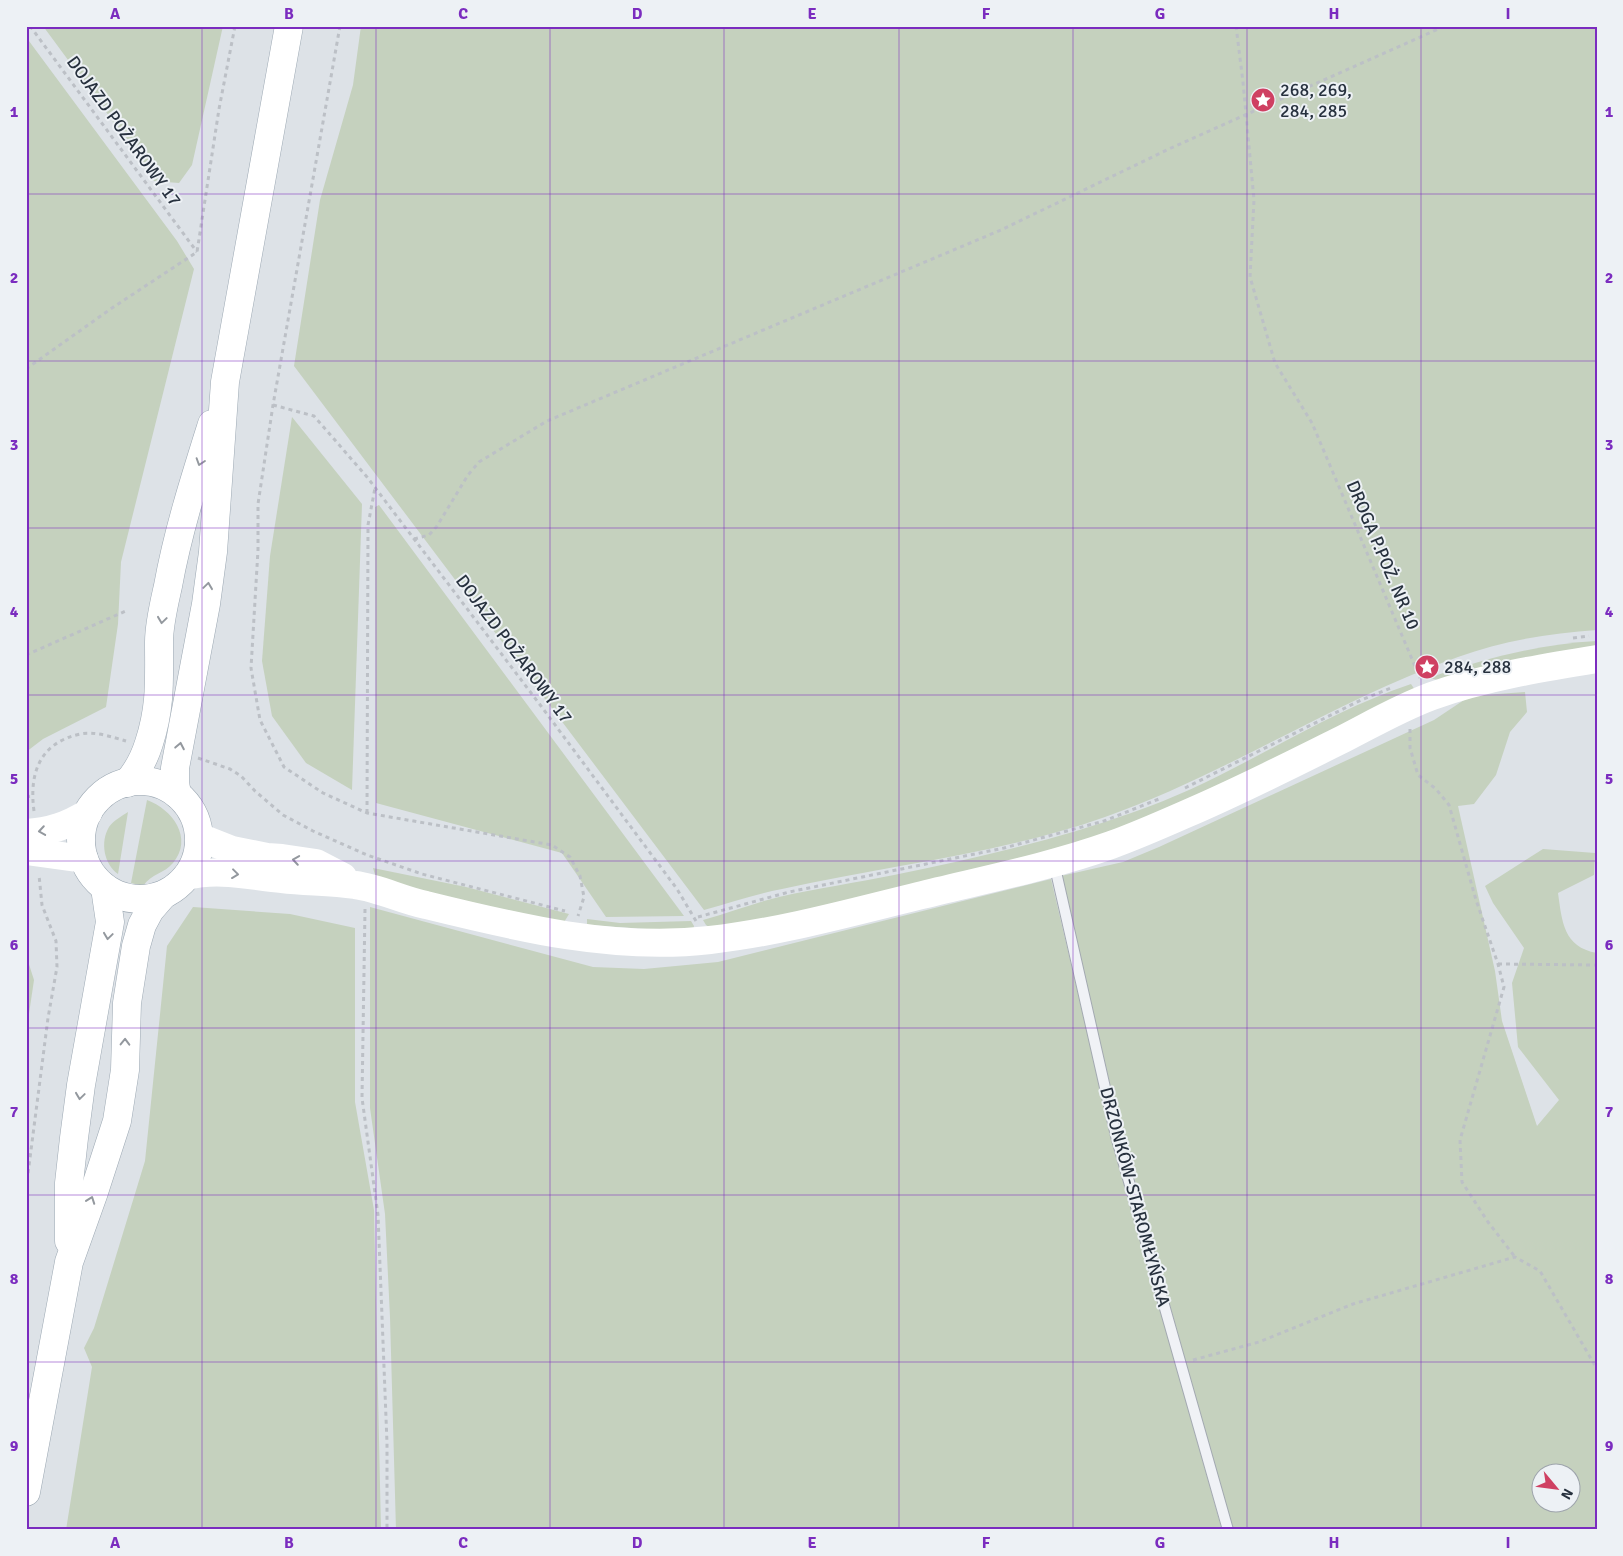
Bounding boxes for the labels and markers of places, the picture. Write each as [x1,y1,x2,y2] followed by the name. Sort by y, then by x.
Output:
[1280,79,1352,122] place label: 268, 269, 284, 285
[1250,87,1276,113] place icon: 268, 269, 284, 285
[1414,654,1440,680] place icon: 284, 288
[1444,656,1511,678] place label: 284, 288

